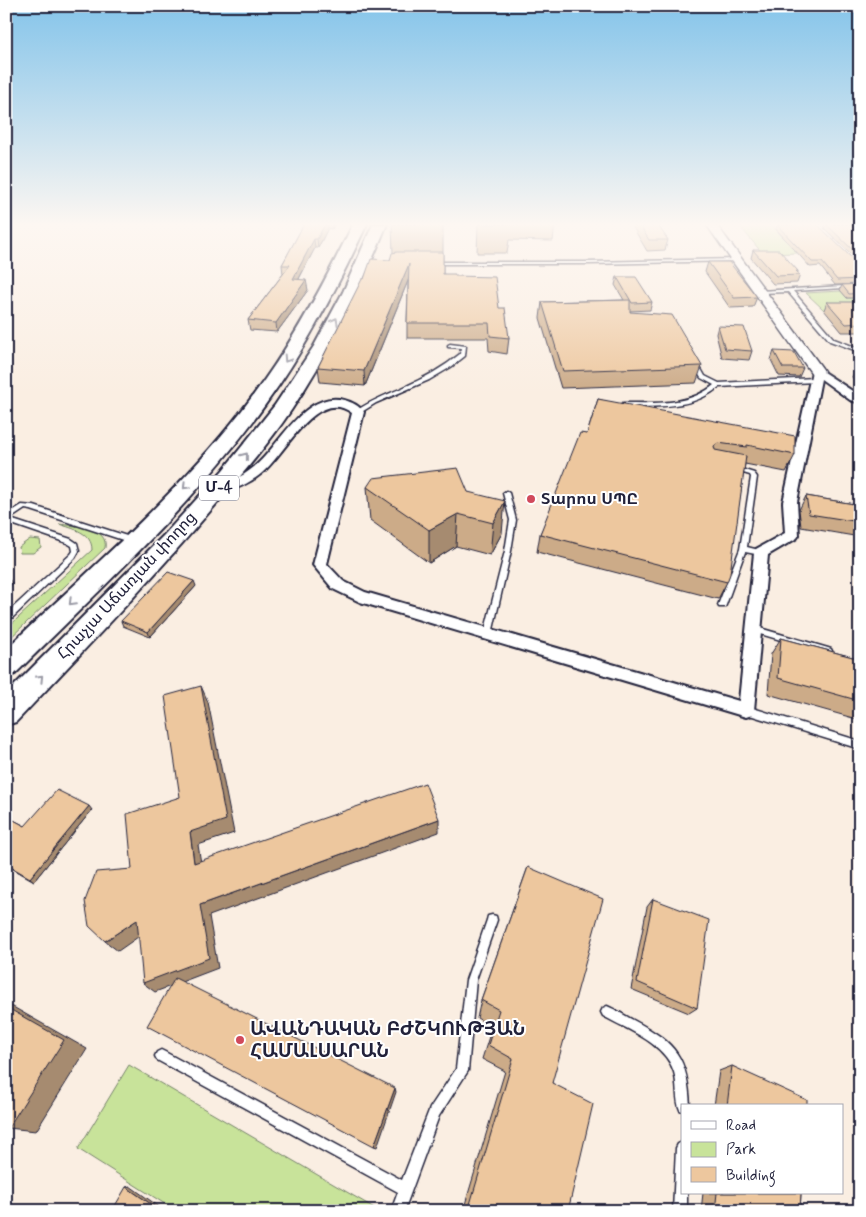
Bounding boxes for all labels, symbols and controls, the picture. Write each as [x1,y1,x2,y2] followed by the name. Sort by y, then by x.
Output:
[329,317,339,326] one-way arrow
[283,353,293,362] one-way arrow
[240,453,248,462] one-way arrow
[199,476,239,500] road number: Մ-4
[183,480,192,489] one-way arrow
[541,489,638,510] place label: Տարոս ՍՊԸ
[525,493,537,505] marker: Տարոս ՍՊԸ
[53,508,201,664] street label: Հրաչյա Աճառյան փողոց
[69,596,78,605] one-way arrow
[34,675,43,684] one-way arrow
[250,1017,525,1064] place label: ԱՎԱՆԴԱԿԱՆ ԲԺՇԿՈՒԹՅԱՆ ՀԱՄԱԼՍԱՐԱՆ
[234,1034,246,1046] marker: ԱՎԱՆԴԱԿԱՆ ԲԺՇԿՈՒԹՅԱՆ ՀԱՄԱԼՍԱՐԱՆ
[681,1104,844,1194] legend
[726,1116,756,1136] text: Road
[726,1140,756,1160] text: Park
[726,1166,776,1187] text: Building

